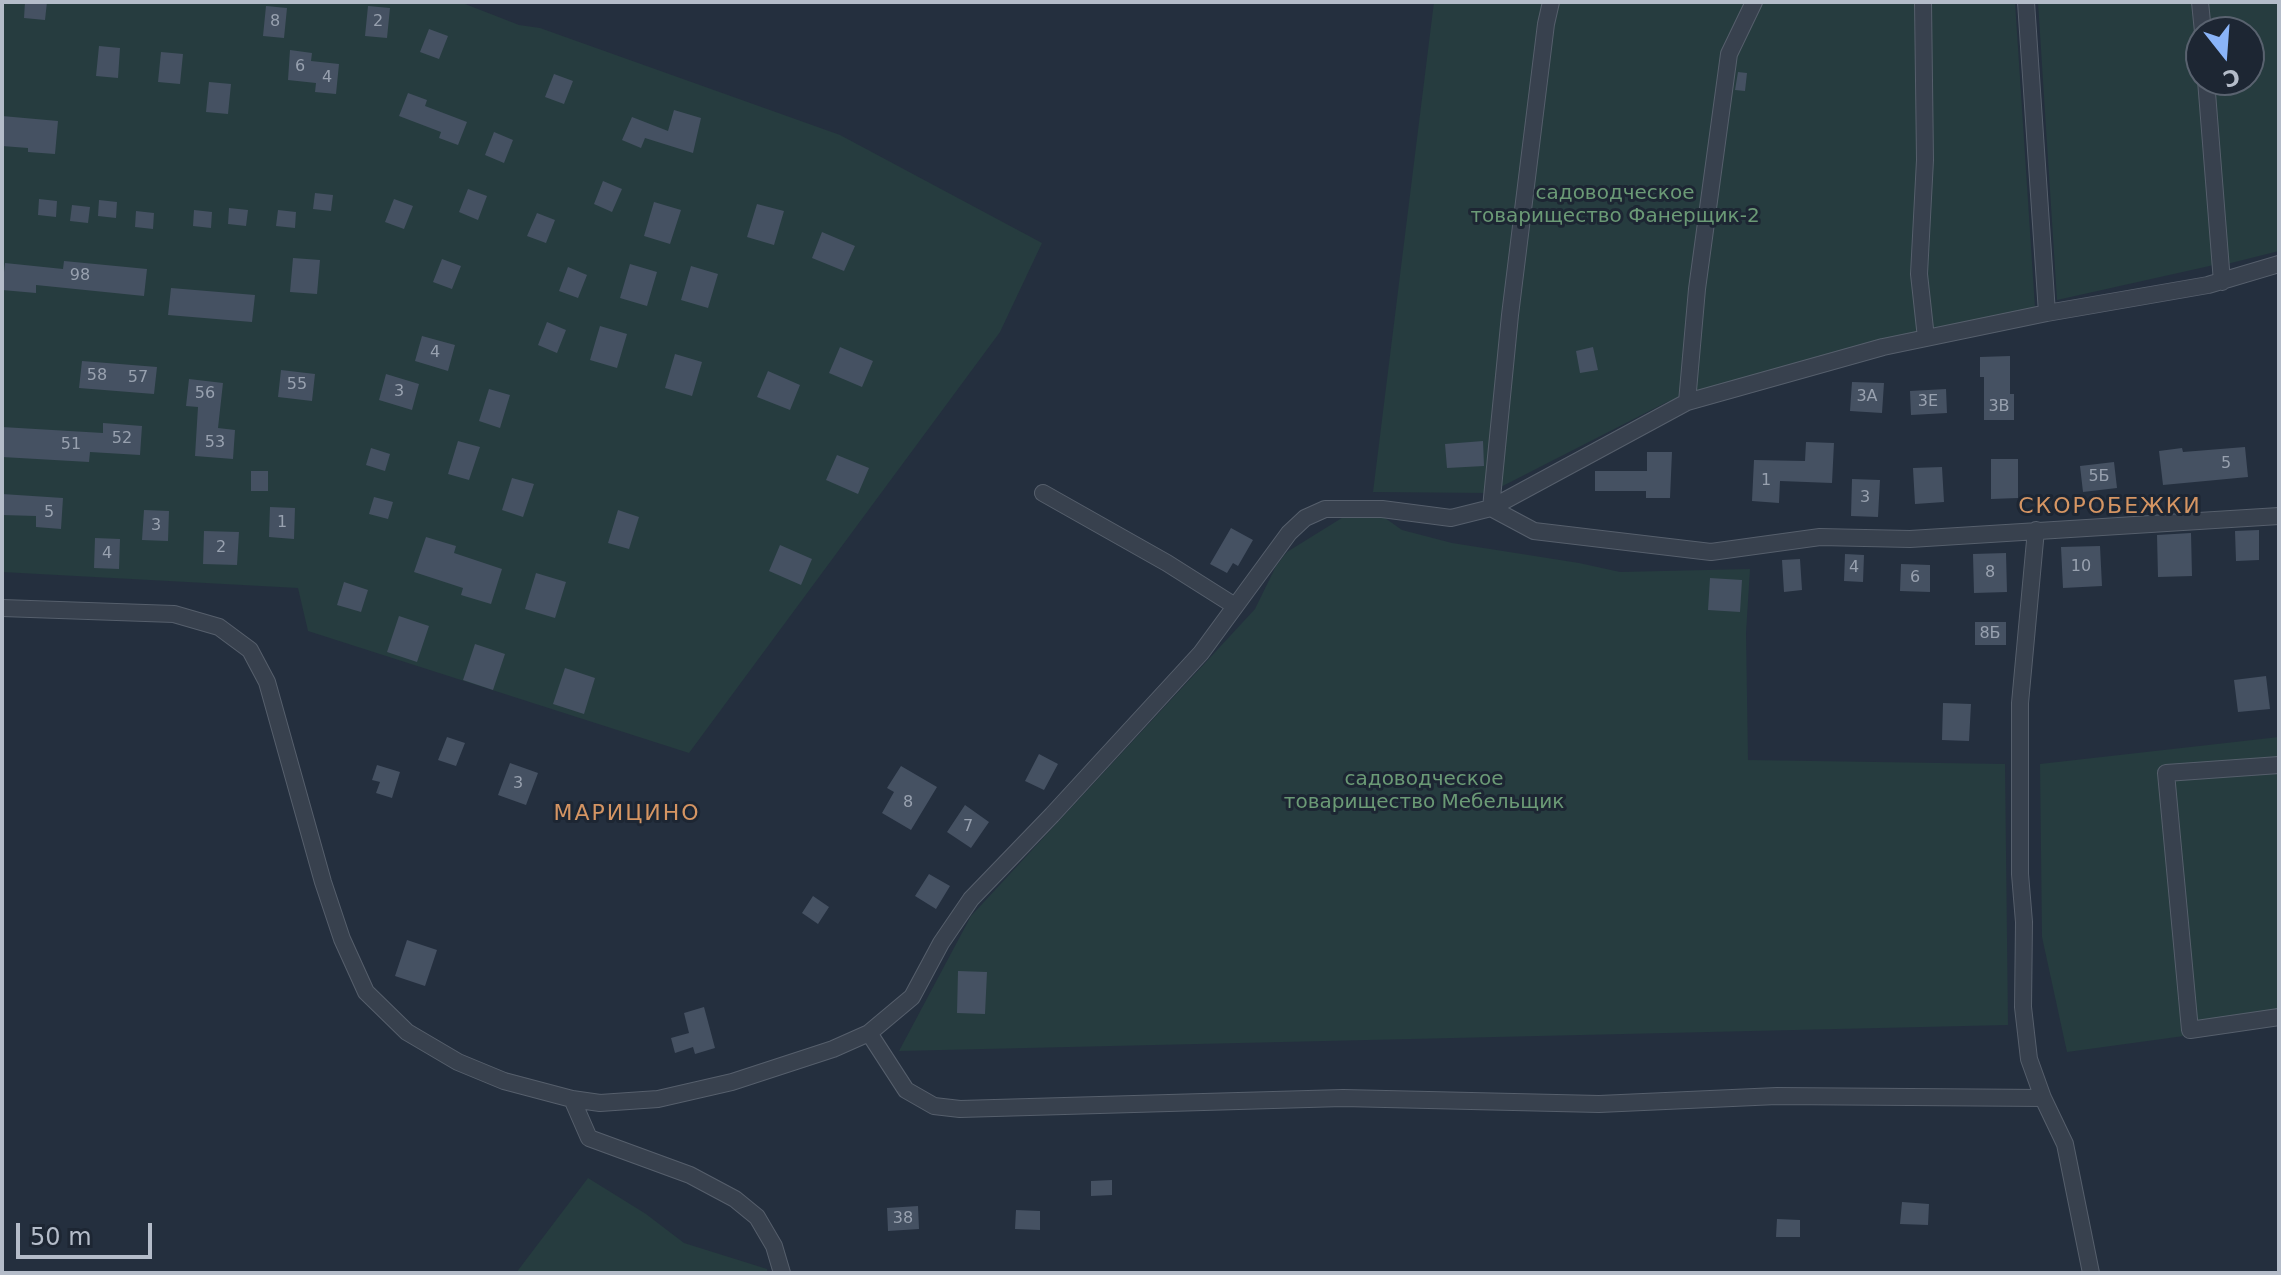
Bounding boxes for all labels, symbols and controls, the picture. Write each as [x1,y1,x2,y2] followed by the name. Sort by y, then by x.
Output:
[270,12,280,32] house number: 8
[373,12,383,32] house number: 2
[2185,16,2265,96] north arrow
[295,57,305,77] house number: 6
[2220,63,2243,92] text: С
[322,68,332,88] house number: 4
[1470,182,1760,229] park label: садоводческое товарищество Фанерщик-2
[70,266,90,286] house number: 98
[430,343,440,363] house number: 4
[87,366,107,386] house number: 58
[128,368,148,388] house number: 57
[287,375,307,395] house number: 55
[394,382,404,402] house number: 3
[195,384,215,404] house number: 56
[1856,387,1878,407] house number: 3А
[1918,392,1938,412] house number: 3Е
[1988,397,2010,417] house number: 3В
[112,429,132,449] house number: 52
[205,433,225,453] house number: 53
[61,435,81,455] house number: 51
[2221,454,2231,474] house number: 5
[2088,467,2110,487] house number: 5Б
[1761,471,1771,491] house number: 1
[1860,488,1870,508] house number: 3
[2018,494,2202,520] district label: СКОРОБЕЖКИ
[44,503,54,523] house number: 5
[277,513,287,533] house number: 1
[151,516,161,536] house number: 3
[216,538,226,558] house number: 2
[102,544,112,564] house number: 4
[2071,557,2091,577] house number: 10
[1849,558,1859,578] house number: 4
[1985,563,1995,583] house number: 8
[1910,568,1920,588] house number: 6
[1979,624,2001,644] house number: 8Б
[1284,768,1564,815] park label: садоводческое товарищество Мебельщик
[513,774,523,794] house number: 3
[903,793,913,813] house number: 8
[553,801,701,827] district label: МАРИЦИНО
[963,817,973,837] house number: 7
[20,1207,156,1257] scale bar
[893,1209,913,1229] house number: 38
[30,1223,92,1251] text: 50 m

